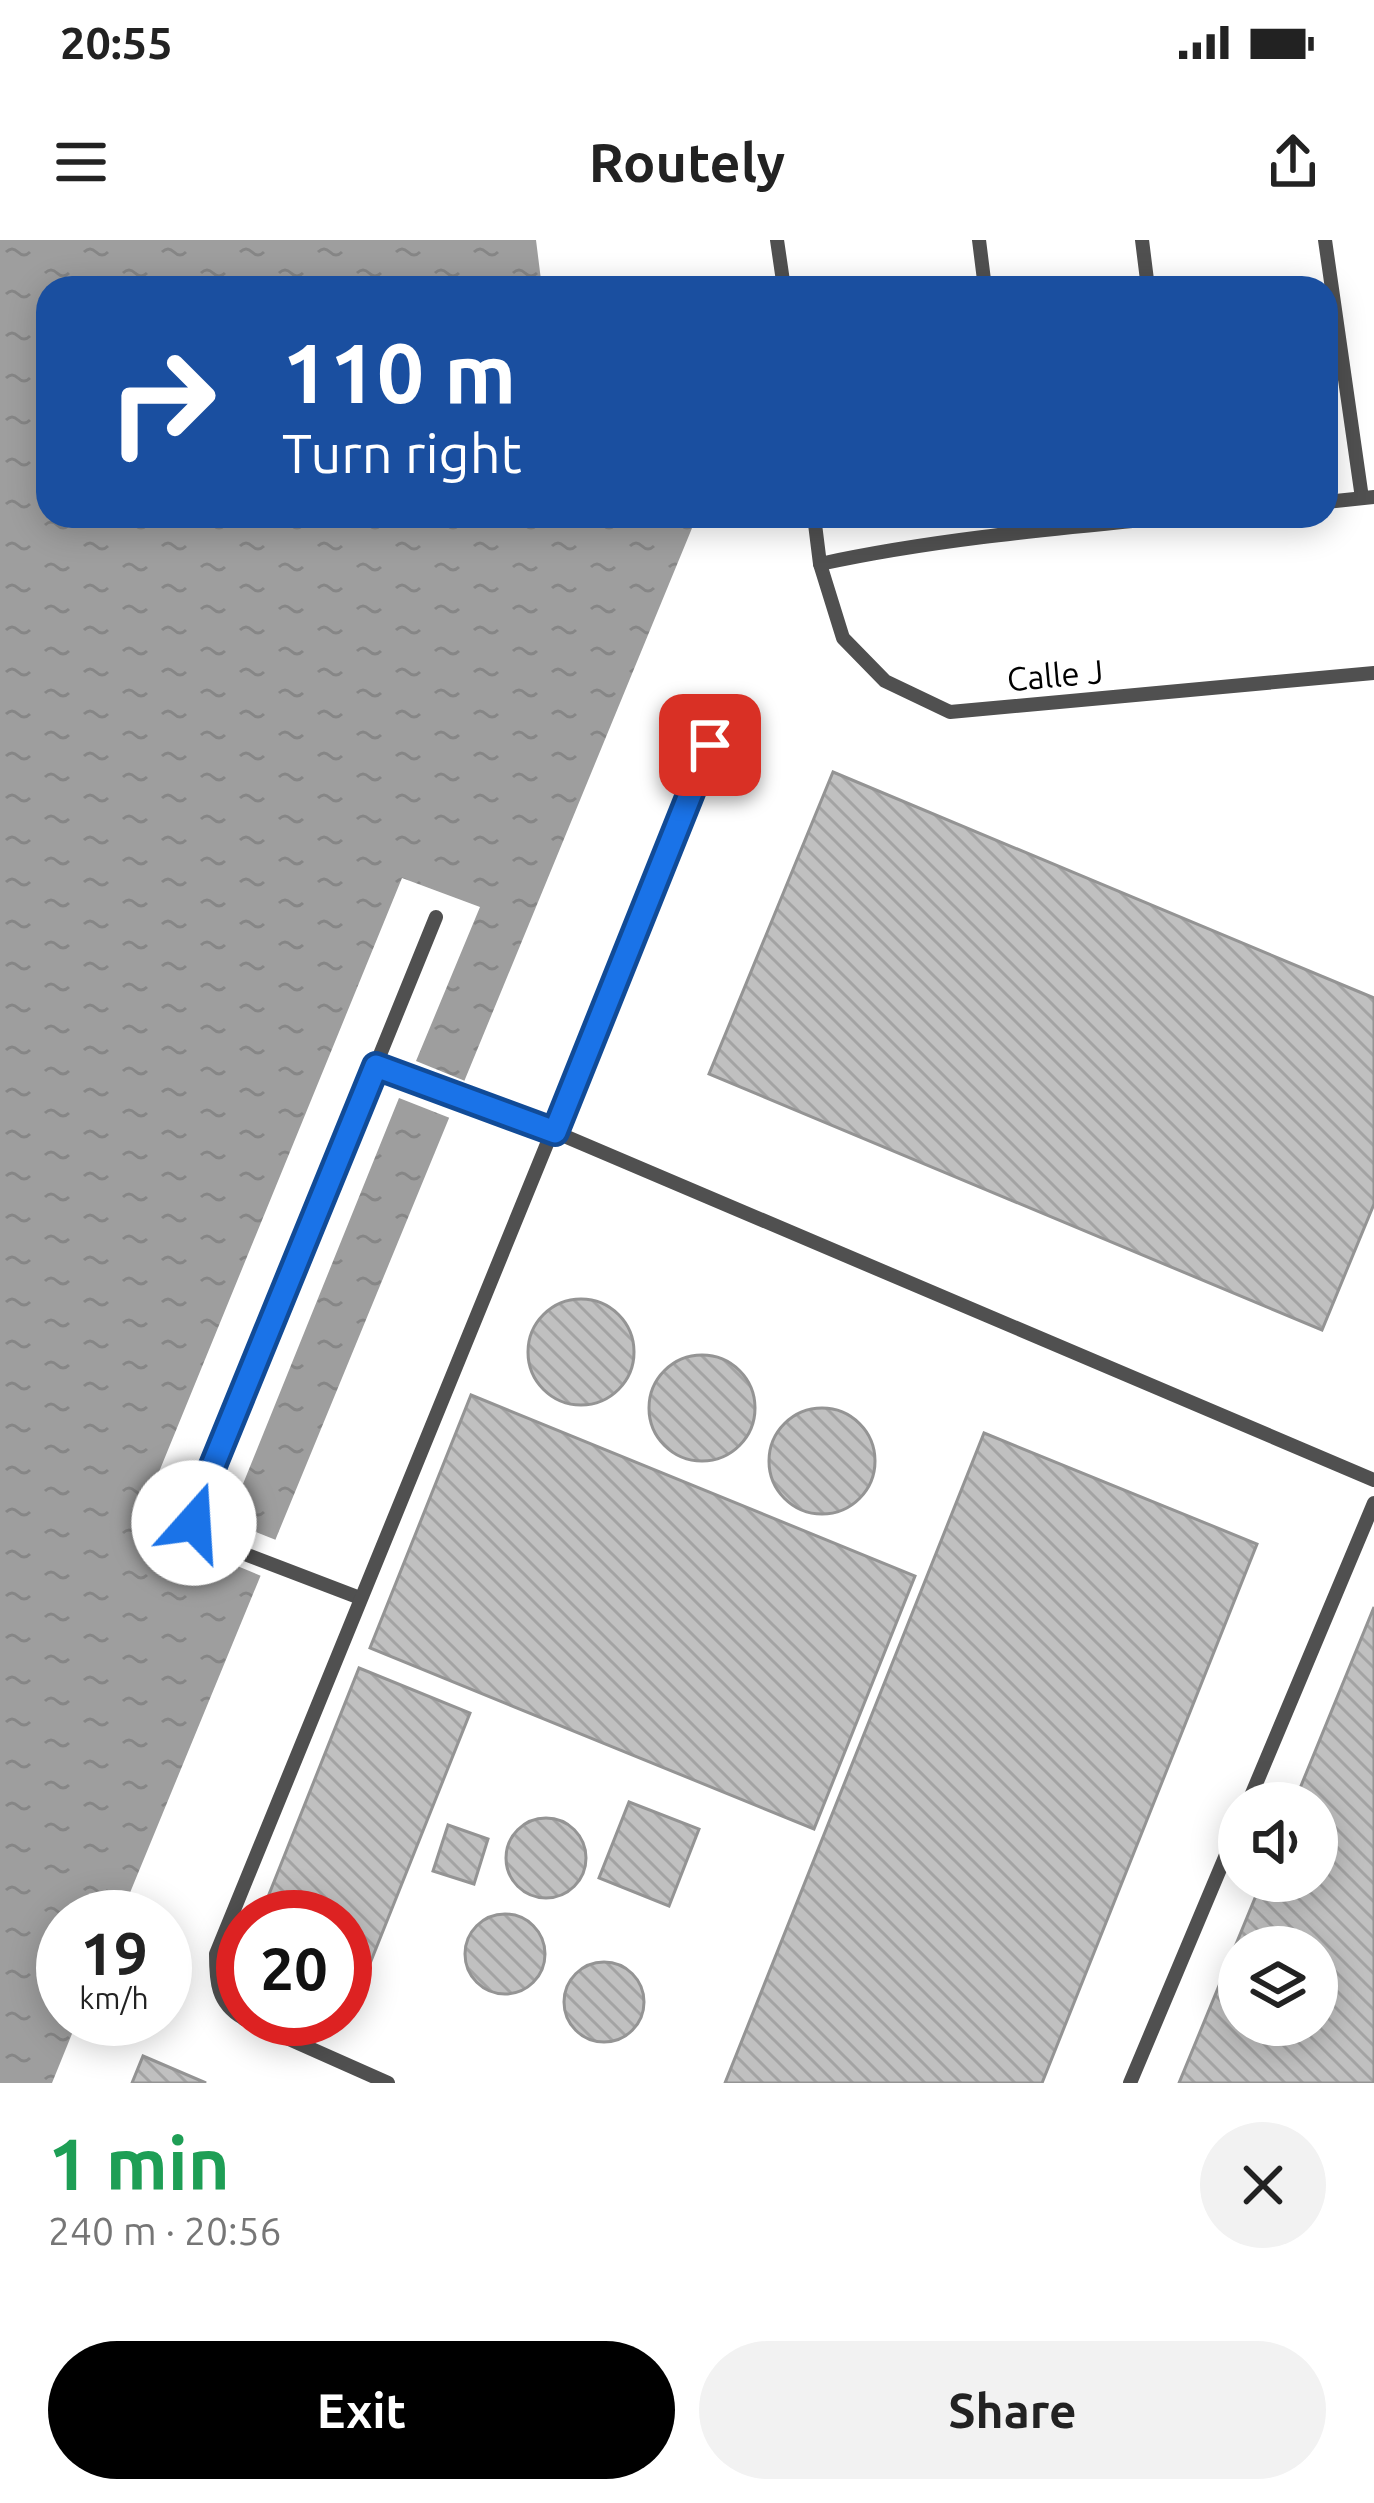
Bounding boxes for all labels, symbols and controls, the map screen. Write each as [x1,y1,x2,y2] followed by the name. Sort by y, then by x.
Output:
[60,17,173,68] text: 20:55
[48,129,114,195] icon: menu
[1260,129,1326,195] icon: share
[589,132,785,192] text: Routely
[84,324,240,480] icon: right
[282,325,516,419] text: 110 m
[282,423,522,483] text: Turn right
[1005,652,1105,697] street label: Calle J
[659,694,761,796] pin
[677,712,743,778] icon: arrive
[131,1460,257,1586] position arrow
[1218,1782,1338,2046] map controls
[1218,1782,1338,1902] button: sound
[216,1890,372,2046] speed limit sign: 20
[80,1919,148,1986] text: 19
[1218,1926,1338,2046] button: layers
[79,1981,149,2015] text: km/h
[1200,2122,1326,2248] button: close
[48,2123,230,2204] text: 1 min
[48,2209,282,2252] text: 240 m · 20:56
[48,2341,675,2479] button: Exit
[699,2341,1326,2479] button: Share

